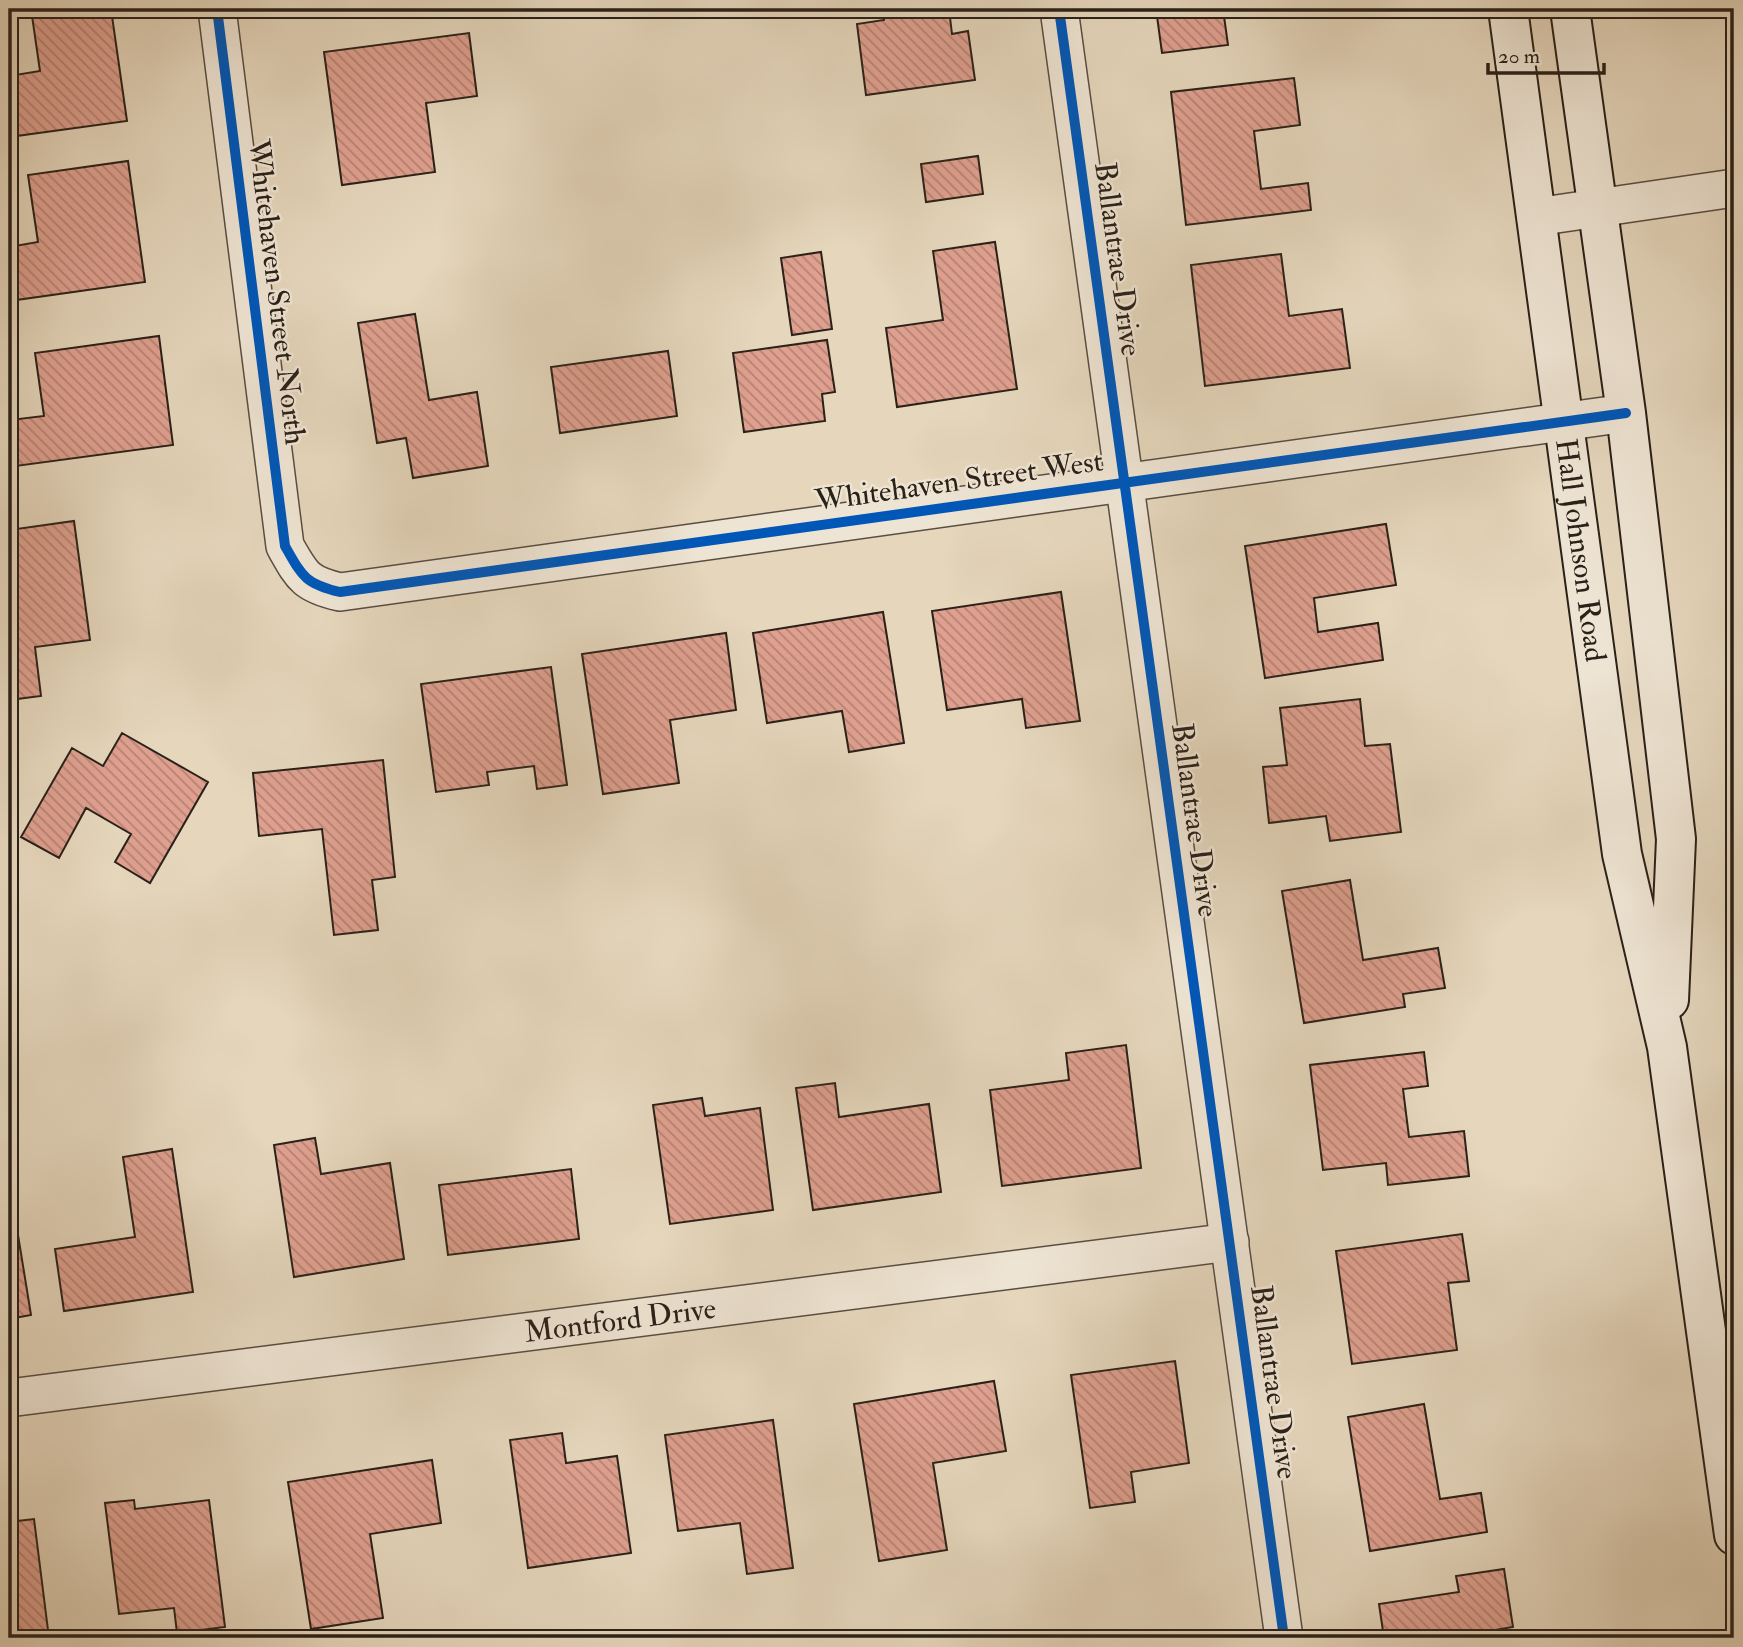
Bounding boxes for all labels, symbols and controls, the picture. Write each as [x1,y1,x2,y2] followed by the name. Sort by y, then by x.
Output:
[1488,32,1603,76] scale bar
[1498,43,1540,70] text: 20 m
[240,136,314,447] street label: Whitehaven Street North
[1086,159,1150,359] street label: Ballantrae Drive
[1548,436,1614,664] street label: Hall Johnson Road
[812,442,1106,520] street label: Whitehaven Street West
[1163,720,1227,920] street label: Ballantrae Drive
[1242,1282,1306,1482] street label: Ballantrae Drive
[522,1289,718,1350] street label: Montford Drive

